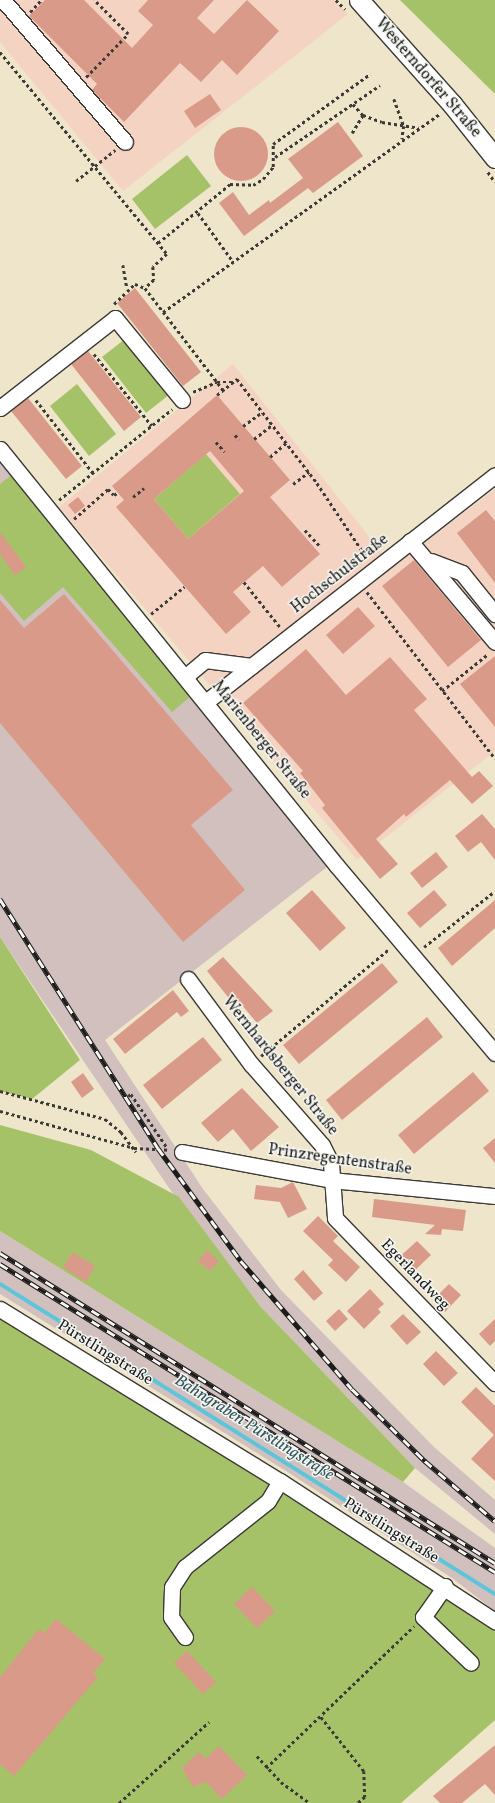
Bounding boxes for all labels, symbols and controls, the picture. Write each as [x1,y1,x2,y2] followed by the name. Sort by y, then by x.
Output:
[371,14,485,142] street label: Westerndorfer Straße
[288,530,392,618] street label: Hochschulstraße
[207,677,315,803] street label: Marienberger Straße
[218,992,342,1140] street label: Wernhardsberger Straße
[267,1140,413,1180] street label: Prinzregentenstraße
[376,1235,454,1315] street label: Egerlandweg
[54,1316,156,1390] street label: Pürstlingstraße
[171,1371,337,1485] water label: Bahngraben Pürstlingstraße
[340,1494,442,1568] street label: Pürstlingstraße

